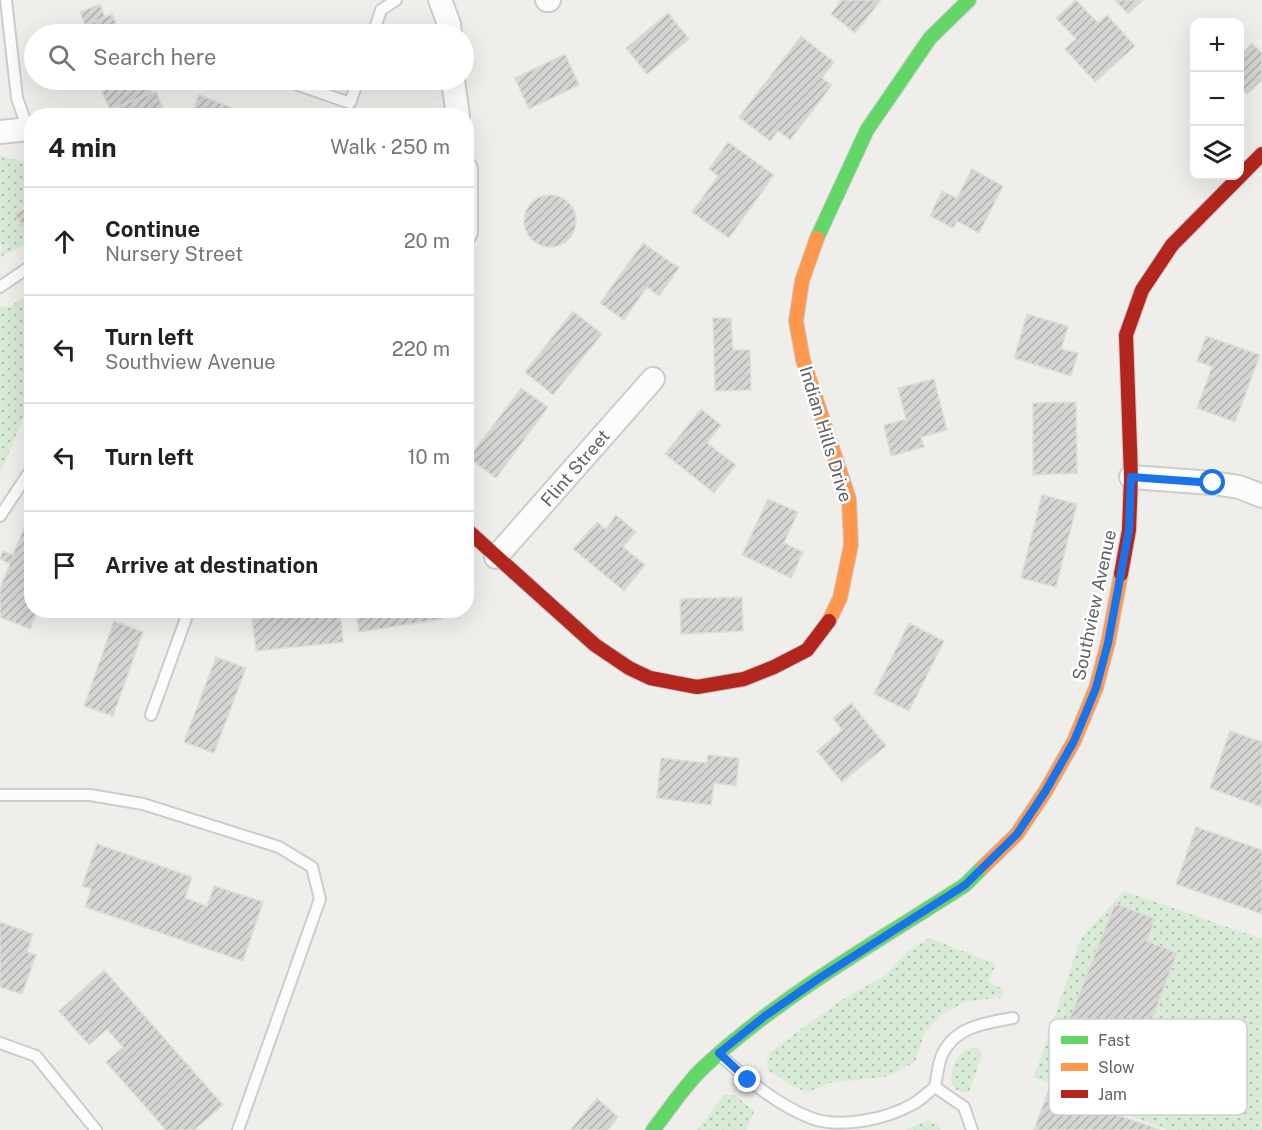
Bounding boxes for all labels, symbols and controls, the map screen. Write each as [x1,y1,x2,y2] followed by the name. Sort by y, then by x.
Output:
[1190,18,1244,180] map controls
[1190,18,1244,72] button: +
[24,24,474,90] search box
[45,41,78,74] icon: search
[93,44,217,70] text: Search here
[1190,72,1244,126] button: −
[1190,126,1244,180] button: layers
[48,132,117,163] text: 4 min
[330,135,450,159] text: Walk · 250 m
[105,216,200,242] text: Continue
[48,225,81,258] icon: ahead
[404,229,450,253] text: 20 m
[105,242,243,266] text: Nursery Street
[105,324,194,350] text: Turn left
[48,333,81,366] icon: left
[392,337,450,361] text: 220 m
[105,350,276,374] text: Southview Avenue
[795,364,857,504] street label: Indian Hills Drive
[536,425,614,511] street label: Flint Street
[48,441,81,474] icon: left
[105,444,194,470] text: Turn left
[407,445,450,469] text: 10 m
[1199,469,1225,495] route start
[1068,528,1120,682] street label: Southview Avenue
[48,549,81,582] icon: arrive
[105,552,318,578] text: Arrive at destination
[1049,1019,1247,1115] legend
[1098,1031,1130,1050] text: Fast
[1098,1058,1135,1077] text: Slow
[734,1066,760,1092] route end
[1098,1085,1127,1104] text: Jam

